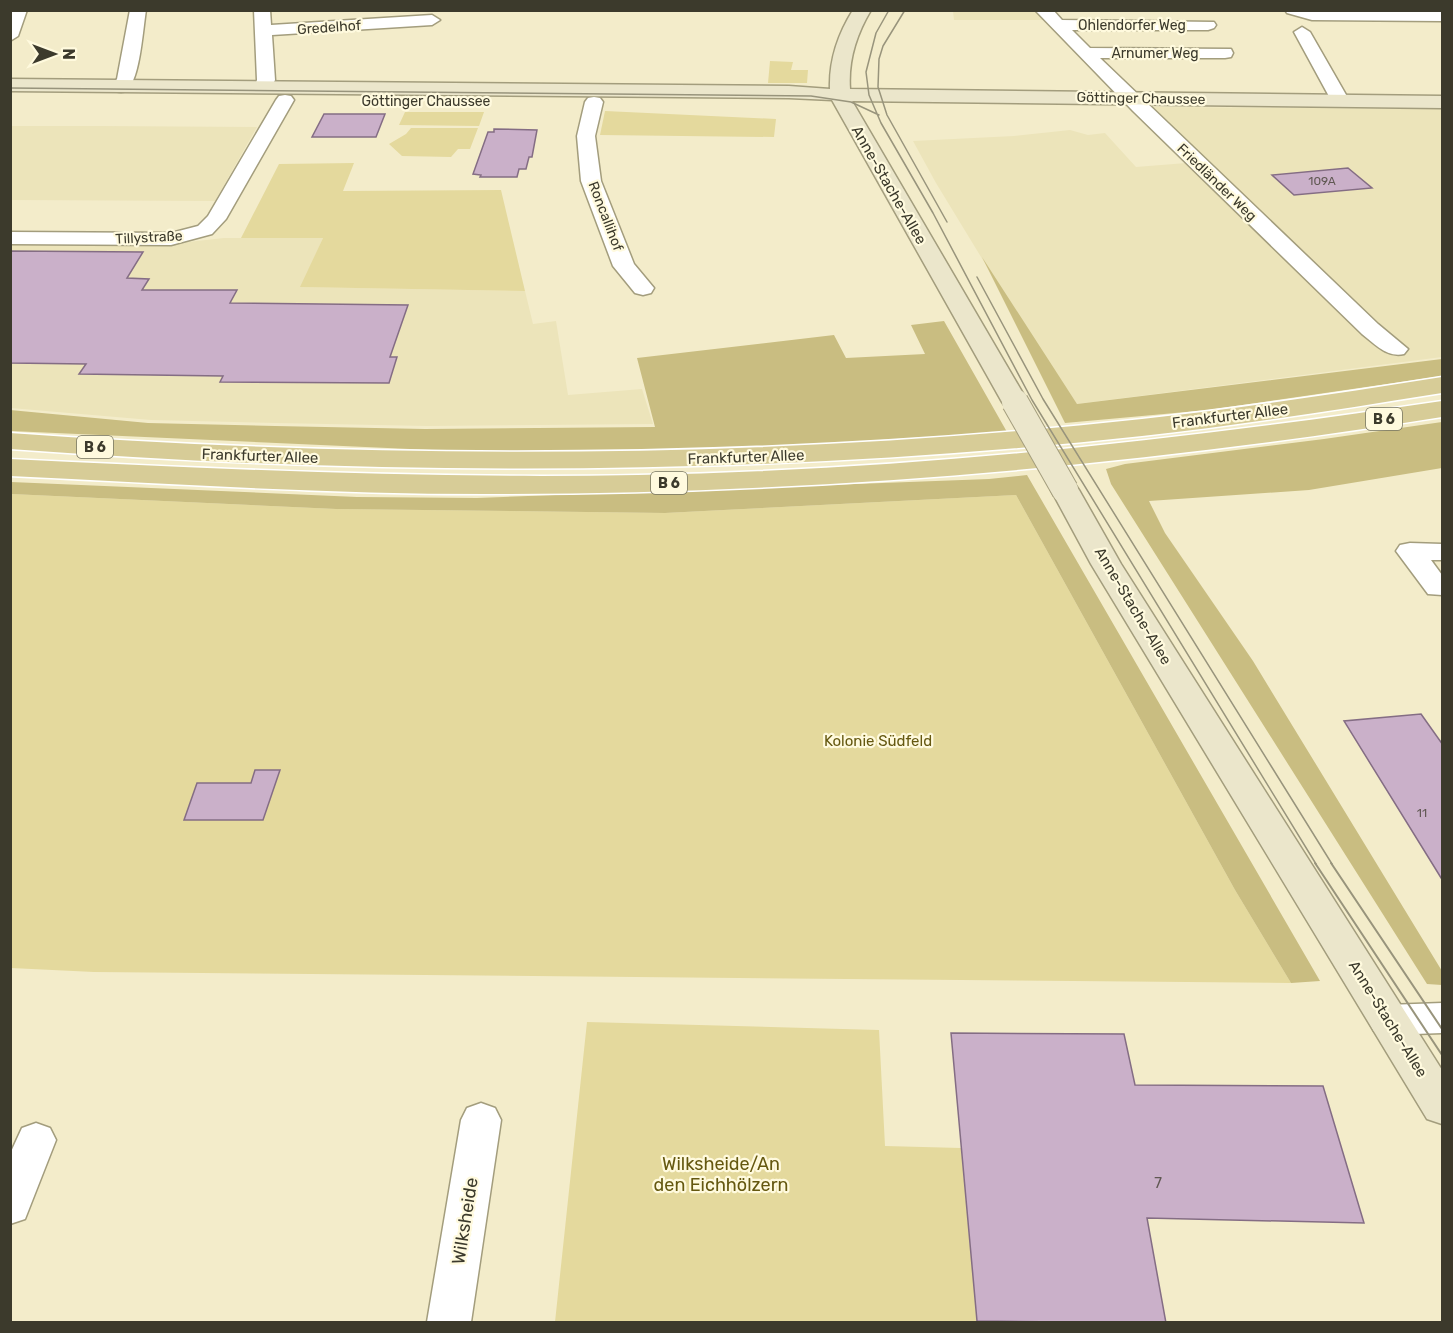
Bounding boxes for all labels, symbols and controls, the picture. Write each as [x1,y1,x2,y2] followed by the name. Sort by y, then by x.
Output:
[297,17,362,38] street label: Gredelhof
[1078,17,1186,34] street label: Ohlendorfer Weg
[24,24,84,84] north arrow
[1111,45,1199,62] street label: Arnumer Weg
[59,48,78,60] text: N
[1076,89,1206,108] street label: Göttinger Chaussee
[362,93,491,110] street label: Göttinger Chaussee
[848,122,930,248] street label: Anne-Stache-Allee
[1173,140,1260,225] street label: Friedländer Weg
[1308,174,1336,188] house number: 109A
[584,179,627,254] street label: Roncallihof
[115,227,183,248] street label: Tillystraße
[1171,400,1289,432] street label: Frankfurter Allee
[1366,408,1402,430] road number: B 6
[77,436,113,458] road number: B 6
[201,445,319,467] street label: Frankfurter Allee
[687,446,805,468] street label: Frankfurter Allee
[651,472,687,494] road number: B 6
[1091,544,1175,668] street label: Anne-Stache-Allee
[824,732,932,750] park label: Kolonie Südfeld
[1417,806,1427,820] house number: 11
[1345,957,1431,1081] street label: Anne-Stache-Allee
[654,1153,788,1196] park label: Wilksheide/An den Eichhölzern
[1154,1174,1162,1192] house number: 7
[447,1176,483,1266] street label: Wilksheide

